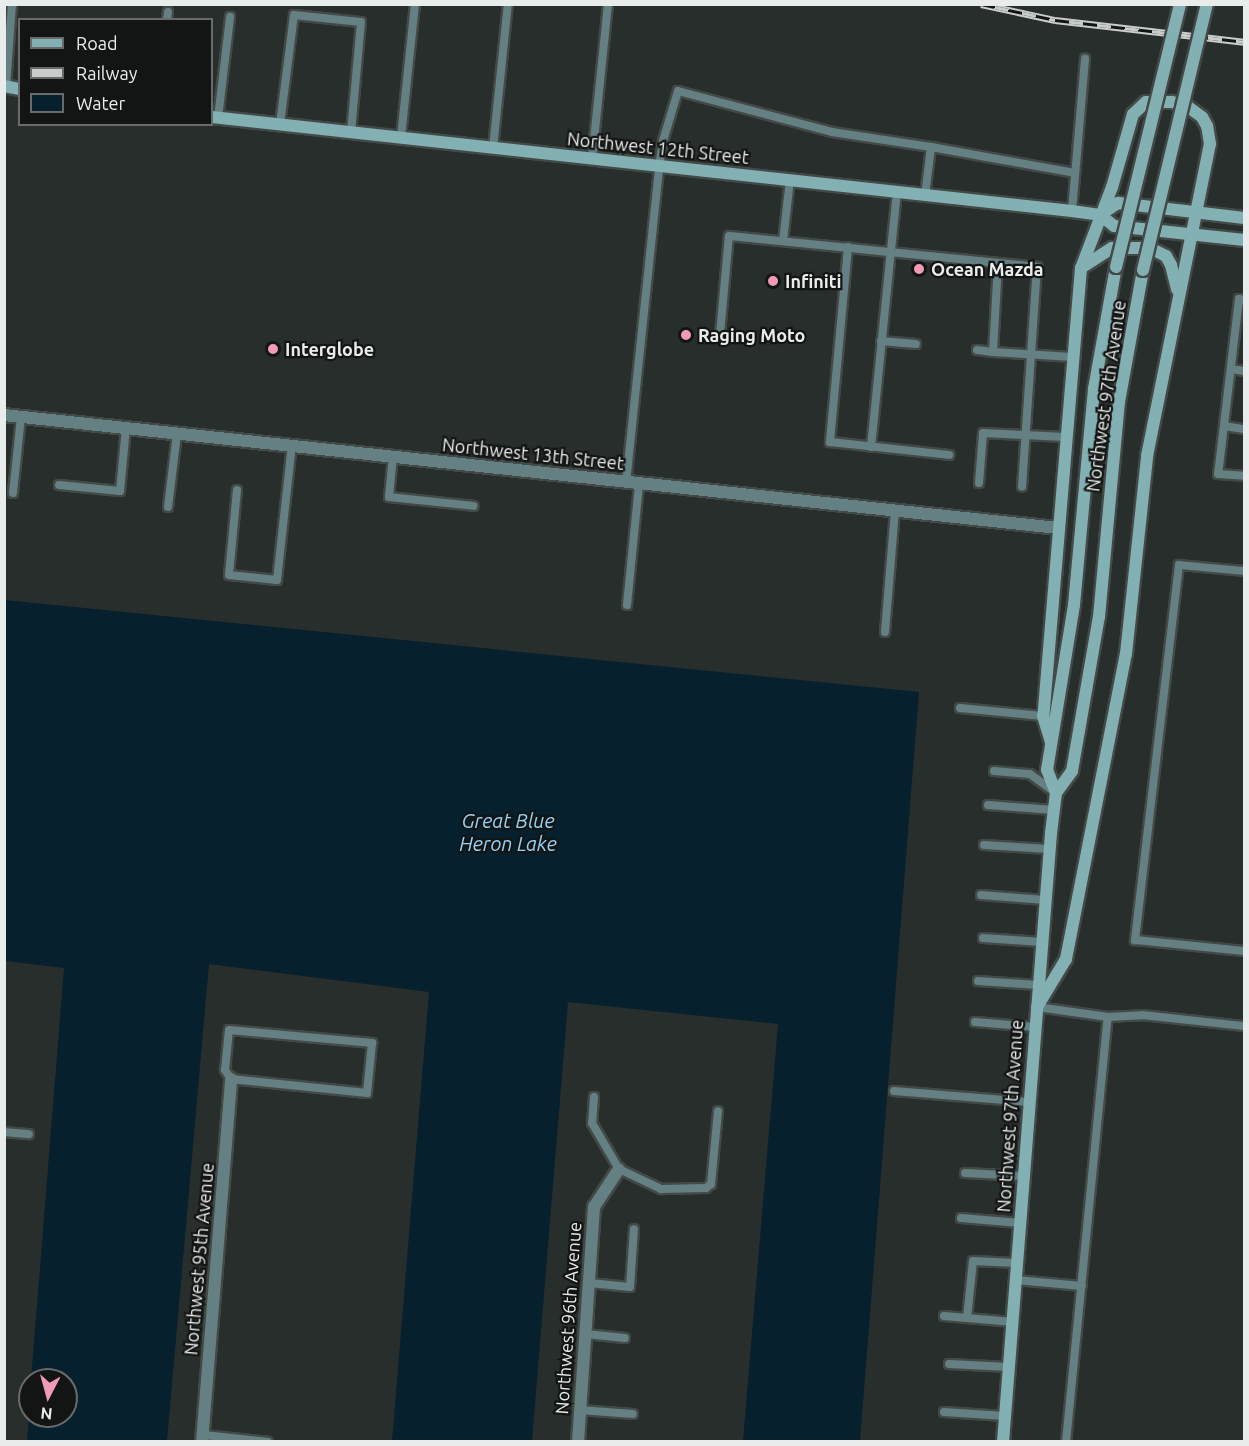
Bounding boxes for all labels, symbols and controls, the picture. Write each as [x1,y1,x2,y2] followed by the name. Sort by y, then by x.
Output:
[18,18,213,126] legend
[76,33,118,53] text: Road
[76,63,137,83] text: Railway
[76,93,125,113] text: Water
[566,128,750,168] street label: Northwest 12th Street
[931,258,1044,280] place label: Ocean Mazda
[912,262,926,276] marker: Ocean Mazda
[785,270,842,292] place label: Infiniti
[766,274,780,288] marker: Infiniti
[1082,299,1130,493] street label: Northwest 97th Avenue
[698,324,805,346] place label: Raging Moto
[679,328,693,342] marker: Raging Moto
[285,338,374,360] place label: Interglobe
[266,342,280,356] marker: Interglobe
[441,434,625,474] street label: Northwest 13th Street
[459,808,557,855] water label: Great Blue Heron Lake
[992,1019,1028,1213] street label: Northwest 97th Avenue
[180,1162,218,1356] street label: Northwest 95th Avenue
[550,1221,586,1415] street label: Northwest 96th Avenue
[18,1368,78,1428] north arrow
[39,1404,53,1423] text: N

